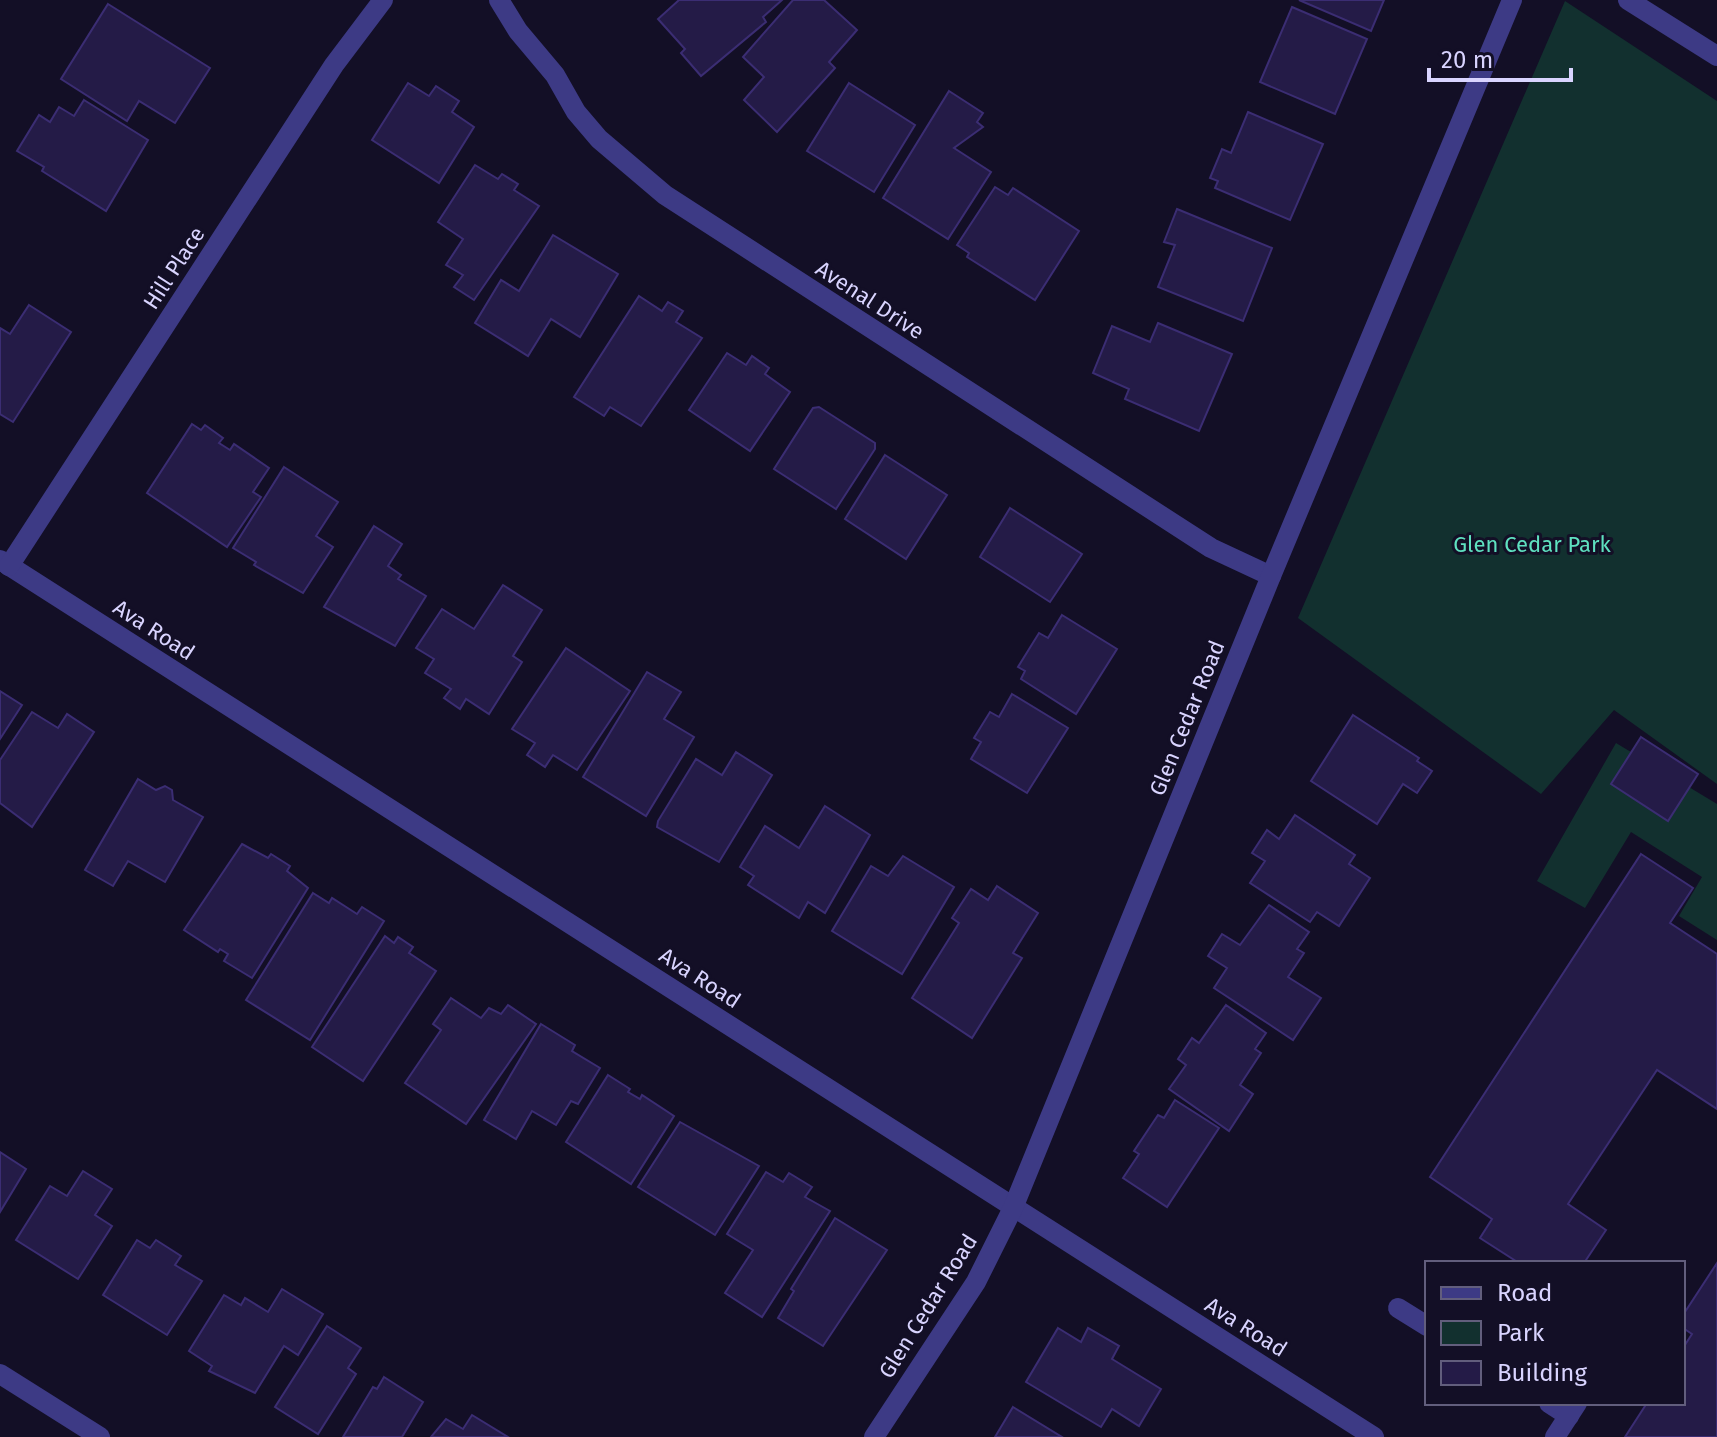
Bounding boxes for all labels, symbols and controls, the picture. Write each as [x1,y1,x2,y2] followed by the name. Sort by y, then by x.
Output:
[1429,32,1571,82] scale bar
[1441,46,1493,74] text: 20 m
[137,222,211,314] street label: Hill Place
[811,255,929,345] street label: Avenal Drive
[1453,531,1612,558] park label: Glen Cedar Park
[108,594,200,666] street label: Ava Road
[1144,636,1230,800] street label: Glen Cedar Road
[654,942,746,1014] street label: Ava Road
[873,1229,983,1383] street label: Glen Cedar Road
[1425,1261,1685,1405] legend
[1497,1279,1552,1307] text: Road
[1200,1291,1292,1363] street label: Ava Road
[1497,1319,1545,1347] text: Park
[1497,1359,1587,1387] text: Building

